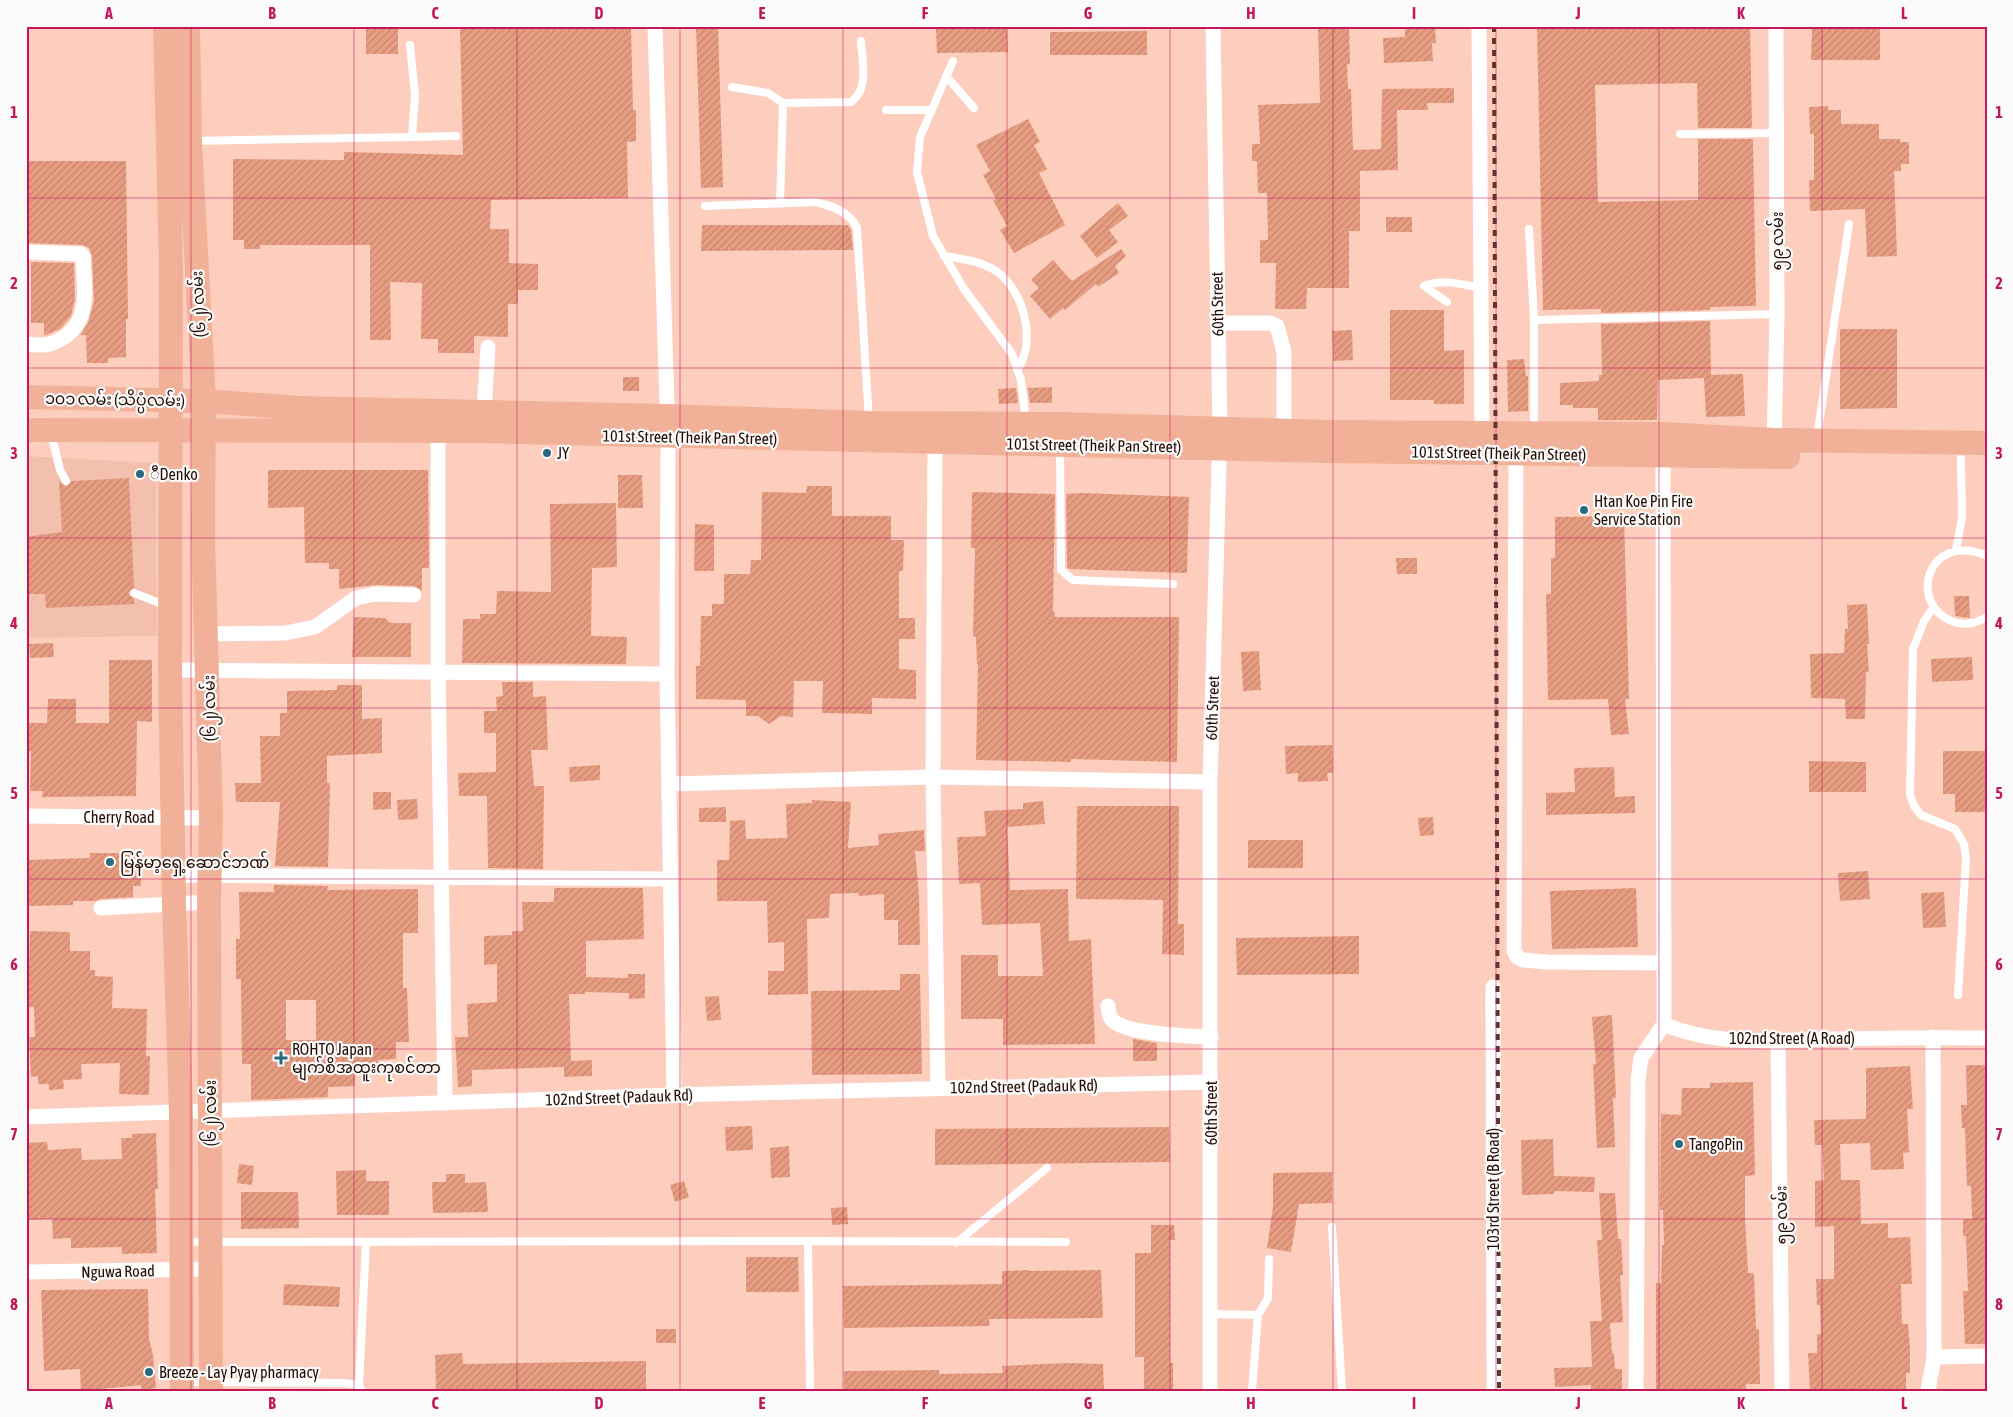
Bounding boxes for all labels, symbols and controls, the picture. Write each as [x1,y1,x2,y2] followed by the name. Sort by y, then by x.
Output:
[104,4,113,22] text: A
[268,4,276,22] text: B
[431,4,439,22] text: C
[595,4,604,22] text: D
[759,4,766,22] text: E
[922,4,929,22] text: F
[1084,4,1093,22] text: G
[1246,4,1256,22] text: H
[1412,4,1416,22] text: I
[1574,4,1581,22] text: J
[1737,4,1745,22] text: K
[1901,4,1908,22] text: L
[10,103,18,121] text: 1
[1995,103,2003,121] text: 1
[1766,212,1791,270] street label: ၅၉ လမ်း
[185,270,214,338] street label: (၆၂) လမ်း
[1207,271,1227,337] street label: 60th Street
[10,274,18,292] text: 2
[1995,274,2003,292] text: 2
[45,387,185,415] street label: ၁၀၁ လမ်း (သိပ္ပံလမ်း)
[603,426,778,449] street label: 101st Street (Theik Pan Street)
[1007,434,1182,457] street label: 101st Street (Theik Pan Street)
[1412,442,1587,465] street label: 101st Street (Theik Pan Street)
[10,444,18,462] text: 3
[557,444,570,462] place label: JY
[1995,444,2003,462] text: 3
[541,447,553,459] marker: JY
[150,465,198,483] place label: ီDenko
[134,468,146,480] marker: ီDenko
[1594,492,1693,528] place label: Htan Koe Pin Fire Service Station
[1578,504,1590,516] marker: Htan Koe Pin Fire Service Station
[9,614,18,632] text: 4
[1994,614,2003,632] text: 4
[197,674,224,741] street label: (၆၂) လမ်း
[1202,675,1222,741] street label: 60th Street
[10,784,18,802] text: 5
[1995,784,2003,802] text: 5
[84,808,155,827] street label: Cherry Road
[120,851,269,877] place label: မြန်မာ့ရှေ့ဆောင်ဘဏ်
[104,856,116,868] marker: မြန်မာ့ရှေ့ဆောင်ဘဏ်
[10,955,18,973] text: 6
[1995,955,2003,973] text: 6
[1729,1029,1855,1048] street label: 102nd Street (A Road)
[292,1040,441,1082] place label: ROHTO Japan မျက်စိအထူးကုစင်တာ
[274,1051,288,1065] marker: ROHTO Japan မျက်စိအထူးကုစင်တာ
[950,1076,1098,1097] street label: 102nd Street (Padauk Rd)
[199,1080,224,1146] street label: (၆၂) လမ်း
[1202,1080,1220,1145] street label: 60th Street
[545,1085,693,1110] street label: 102nd Street (Padauk Rd)
[10,1125,18,1143] text: 7
[1995,1125,2003,1143] text: 7
[1484,1128,1503,1250] street label: 103rd Street (B Road)
[1689,1135,1743,1154] place label: TangoPin
[1673,1138,1685,1150] marker: TangoPin
[1769,1185,1796,1245] street label: ၅၉ လမ်း
[81,1261,155,1282] street label: Nguwa Road
[10,1295,18,1313] text: 8
[1995,1295,2003,1313] text: 8
[159,1363,319,1382] place label: Breeze - Lay Pyay pharmacy
[143,1366,155,1378] marker: Breeze - Lay Pyay pharmacy
[104,1394,113,1412] text: A
[268,1394,276,1412] text: B
[431,1394,439,1412] text: C
[595,1394,604,1412] text: D
[759,1394,766,1412] text: E
[922,1394,929,1412] text: F
[1084,1394,1093,1412] text: G
[1246,1394,1256,1412] text: H
[1412,1394,1416,1412] text: I
[1574,1394,1581,1412] text: J
[1737,1394,1745,1412] text: K
[1901,1394,1908,1412] text: L

